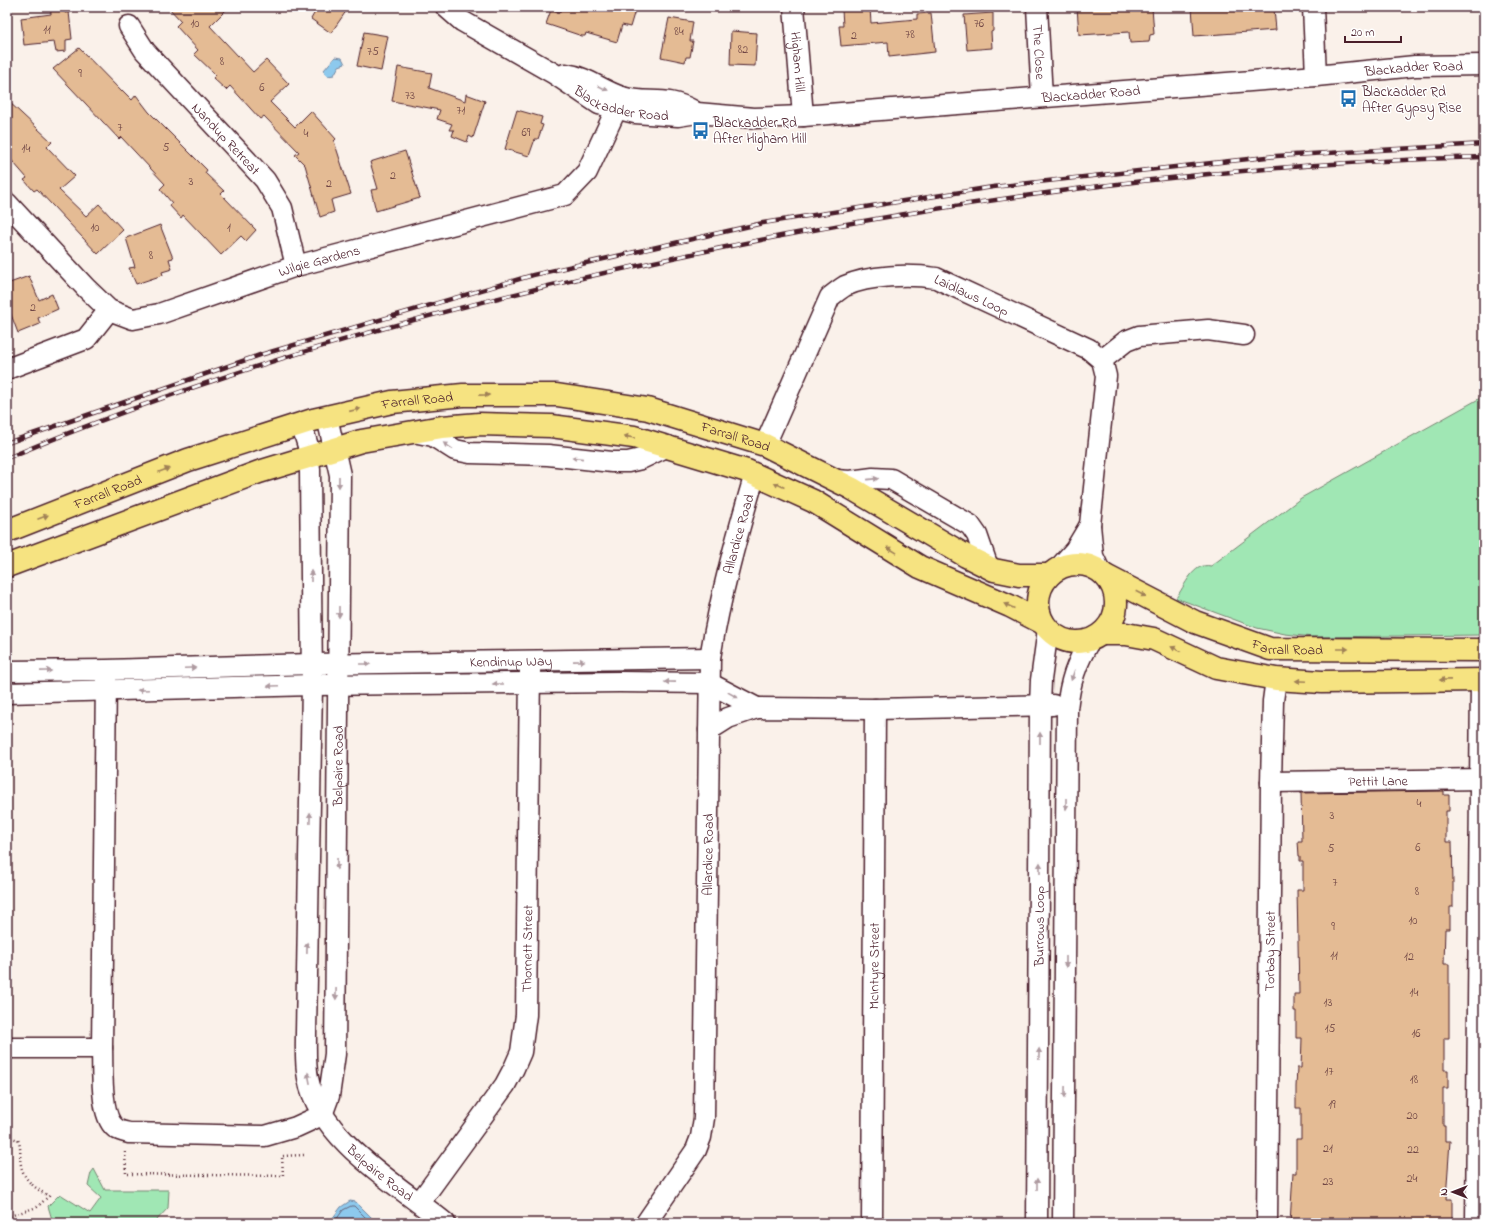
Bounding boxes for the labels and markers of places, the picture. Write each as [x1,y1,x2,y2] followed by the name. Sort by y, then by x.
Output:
[1361,82,1462,120] place label: Blackadder Rd After Gypsy Rise
[1339,89,1359,109] bus stop icon: Blackadder Rd After Gypsy Rise
[712,113,807,151] place label: Blackadder Rd After Higham Hill
[690,120,710,140] bus stop icon: Blackadder Rd After Higham Hill

